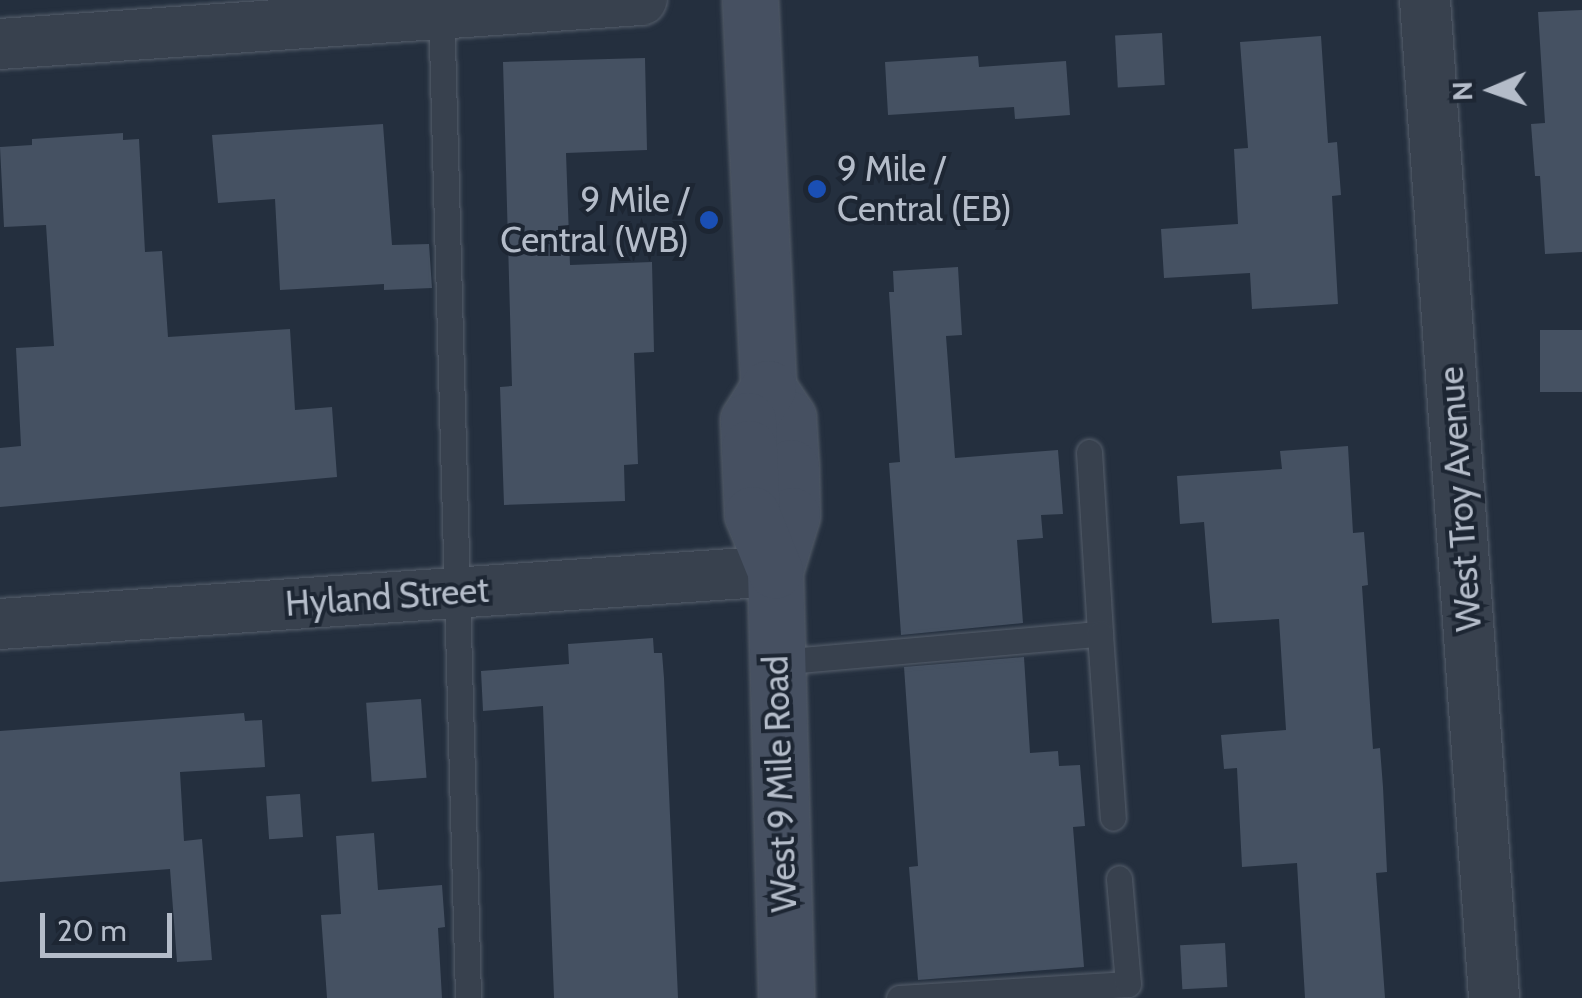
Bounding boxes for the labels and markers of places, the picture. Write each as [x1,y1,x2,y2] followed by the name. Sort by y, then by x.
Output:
[837,148,1012,230] place label: 9 Mile / Central (EB)
[806,178,828,200] marker: 9 Mile / Central (EB)
[500,179,689,261] place label: 9 Mile / Central (WB)
[698,209,720,231] marker: 9 Mile / Central (WB)

